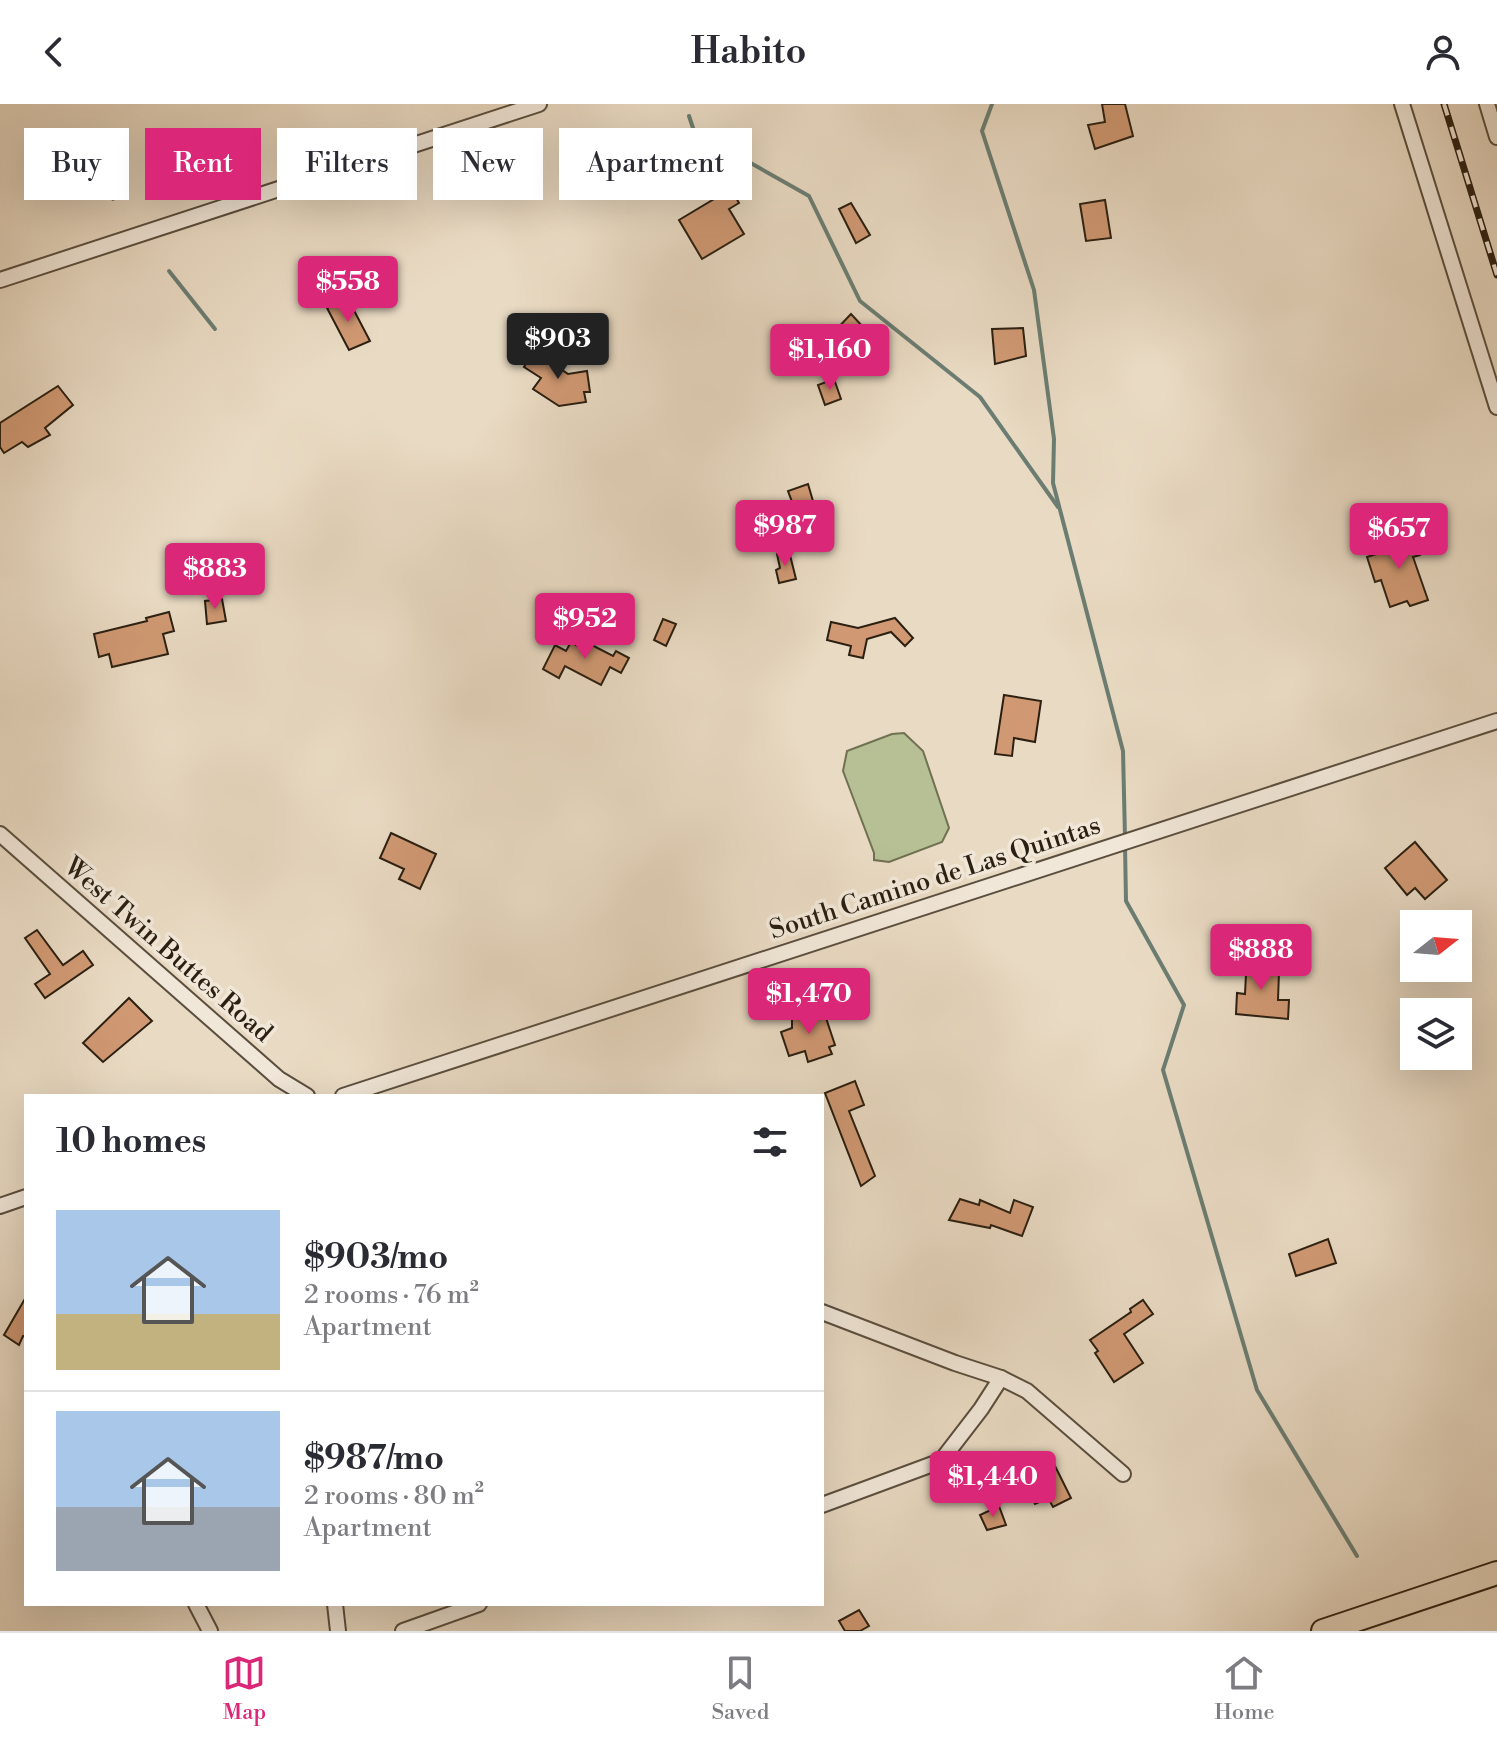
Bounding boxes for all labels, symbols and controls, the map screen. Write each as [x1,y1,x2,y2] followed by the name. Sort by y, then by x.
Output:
[32,30,76,74] icon: back
[691,30,806,75] text: Habito
[1421,30,1465,74] icon: person
[24,128,129,200] chip: Buy
[145,128,261,200] chip: Rent
[277,128,417,200] chip: Filters
[433,128,543,200] chip: New
[559,128,752,200] chip: Apartment
[301,256,395,324] pin: $558
[316,266,380,298] text: $558
[511,313,605,381] pin: $903
[525,323,591,355] text: $903
[765,324,895,392] pin: $1,160
[788,334,872,366] text: $1,160
[738,500,832,568] pin: $987
[1352,503,1446,571] pin: $657
[753,510,817,542] text: $987
[1368,513,1430,545] text: $657
[168,543,262,611] pin: $883
[183,553,247,585] text: $883
[538,593,632,661] pin: $952
[553,603,617,635] text: $952
[765,809,1105,947] street label: South Camino de Las Quintas
[56,850,279,1049] street label: West Twin Buttes Road
[1400,910,1472,982] north arrow
[1400,910,1472,1070] map controls
[1214,924,1308,992] pin: $888
[1228,934,1294,966] text: $888
[744,968,874,1036] pin: $1,470
[766,978,852,1010] text: $1,470
[1400,998,1472,1070] button: layers
[748,1120,792,1164] icon: filters
[56,1121,206,1163] text: 10 homes
[304,1237,448,1279] text: $903/mo
[120,1242,216,1338] icon: home
[304,1279,479,1311] text: 2 rooms · 76 m²
[304,1311,432,1343] text: Apartment
[304,1438,444,1480] text: $987/mo
[120,1443,216,1539] icon: home
[928,1451,1058,1519] pin: $1,440
[948,1461,1038,1493] text: $1,440
[304,1480,484,1512] text: 2 rooms · 80 m²
[304,1512,432,1544] text: Apartment
[222,1651,266,1726] tab: Map
[711,1651,769,1726] tab: Saved
[1214,1651,1275,1726] tab: Home

